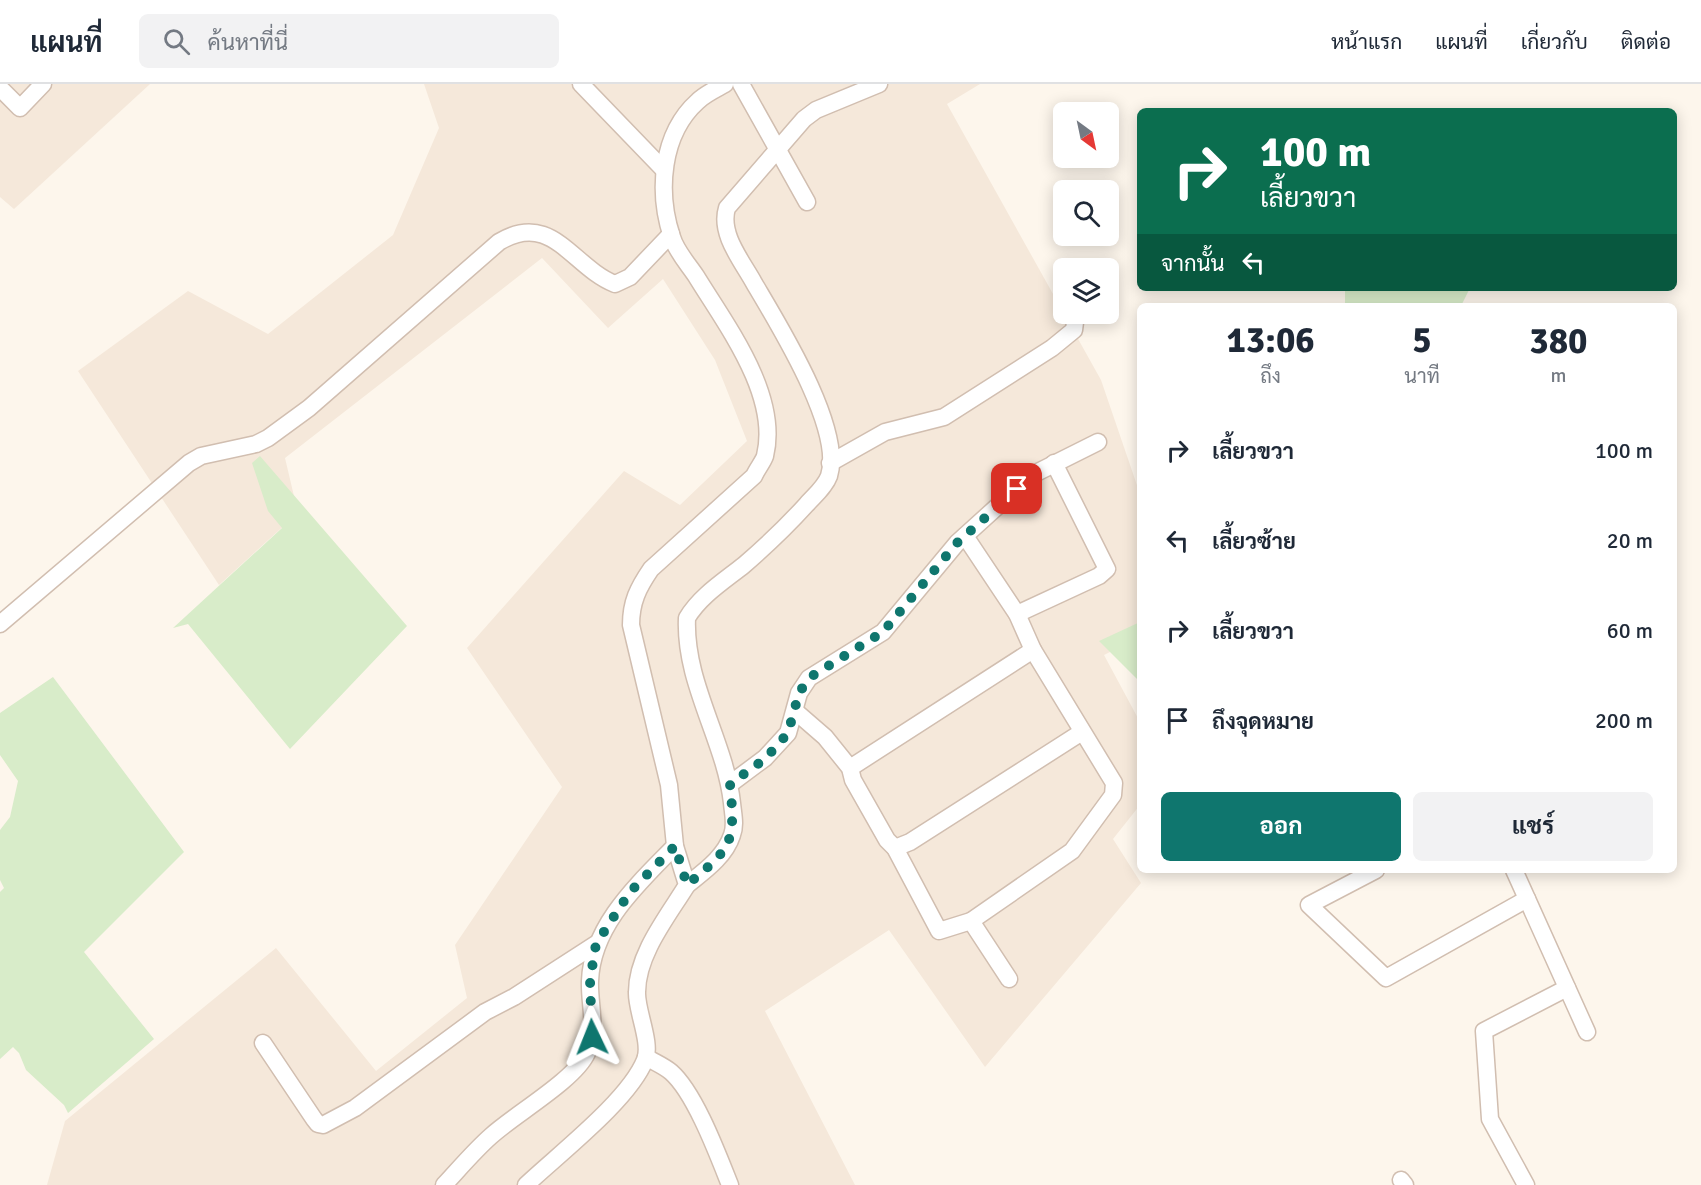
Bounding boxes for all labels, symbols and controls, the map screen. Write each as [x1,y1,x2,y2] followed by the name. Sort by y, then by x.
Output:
[139,14,559,68] search box
[160,25,193,58] icon: search
[30,26,103,60] text: แผนที่
[208,29,288,56] text: ค้นหาที่นี่
[1331,29,1402,55] text: หน้าแรก
[1435,29,1488,55] text: แผนที่
[1521,29,1588,55] text: เกี่ยวกับ
[1621,29,1671,55] text: ติดต่อ
[1053,102,1119,168] north arrow
[1053,102,1119,324] map controls
[1260,127,1371,178] text: 100 m
[1161,132,1239,210] icon: right
[1053,180,1119,246] button: search
[1260,182,1356,215] text: เลี้ยวขวา
[1237,246,1270,279] icon: left
[1161,250,1225,277] text: จากนั้น
[1053,258,1119,324] button: layers
[1226,318,1315,363] text: 13:06
[1412,318,1432,363] text: 5
[1529,319,1588,364] text: 380
[1550,363,1566,388] text: m
[1260,364,1281,389] text: ถึง
[1404,364,1440,389] text: นาที
[1161,434,1194,467] icon: right
[1595,437,1653,464] text: 100 m
[1212,438,1294,465] text: เลี้ยวขวา
[991,463,1042,514] pin
[1000,472,1033,505] icon: arrive
[1161,524,1194,557] icon: left
[1607,527,1653,554] text: 20 m
[1212,528,1296,555] text: เลี้ยวซ้าย
[1161,614,1194,647] icon: right
[1607,617,1653,644] text: 60 m
[1212,618,1294,645] text: เลี้ยวขวา
[1161,704,1194,737] icon: arrive
[1595,707,1653,734] text: 200 m
[1212,708,1314,735] text: ถึงจุดหมาย
[1161,792,1401,861] button: ออก
[1413,792,1653,861] button: แชร์
[560,1005,624,1069] position arrow

